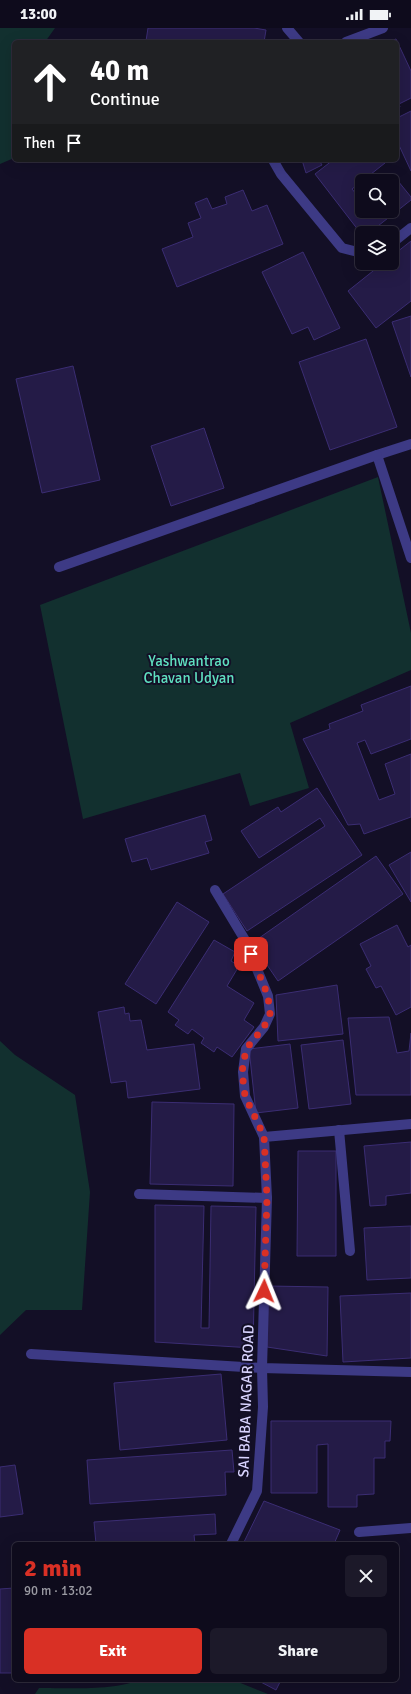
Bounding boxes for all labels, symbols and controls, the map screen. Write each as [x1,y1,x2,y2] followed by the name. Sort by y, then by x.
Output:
[20,5,57,23] text: 13:00
[90,54,149,88] text: 40 m
[24,56,76,108] icon: ahead
[90,88,160,110] text: Continue
[63,132,85,154] icon: arrive
[24,134,55,152] text: Then
[355,174,399,270] map controls
[355,174,399,218] button: search
[355,226,399,270] button: layers
[143,652,235,687] park label: Yashwantrao Chavan Udyan
[234,937,268,971] pin
[240,943,262,965] icon: arrive
[243,1270,285,1312] position arrow
[234,1324,258,1478] street label: SAI BABA NAGAR ROAD
[24,1553,82,1583] text: 2 min
[345,1555,387,1597] button: close
[24,1583,93,1599] text: 90 m · 13:02
[24,1628,202,1674] button: Exit
[210,1628,387,1674] button: Share

